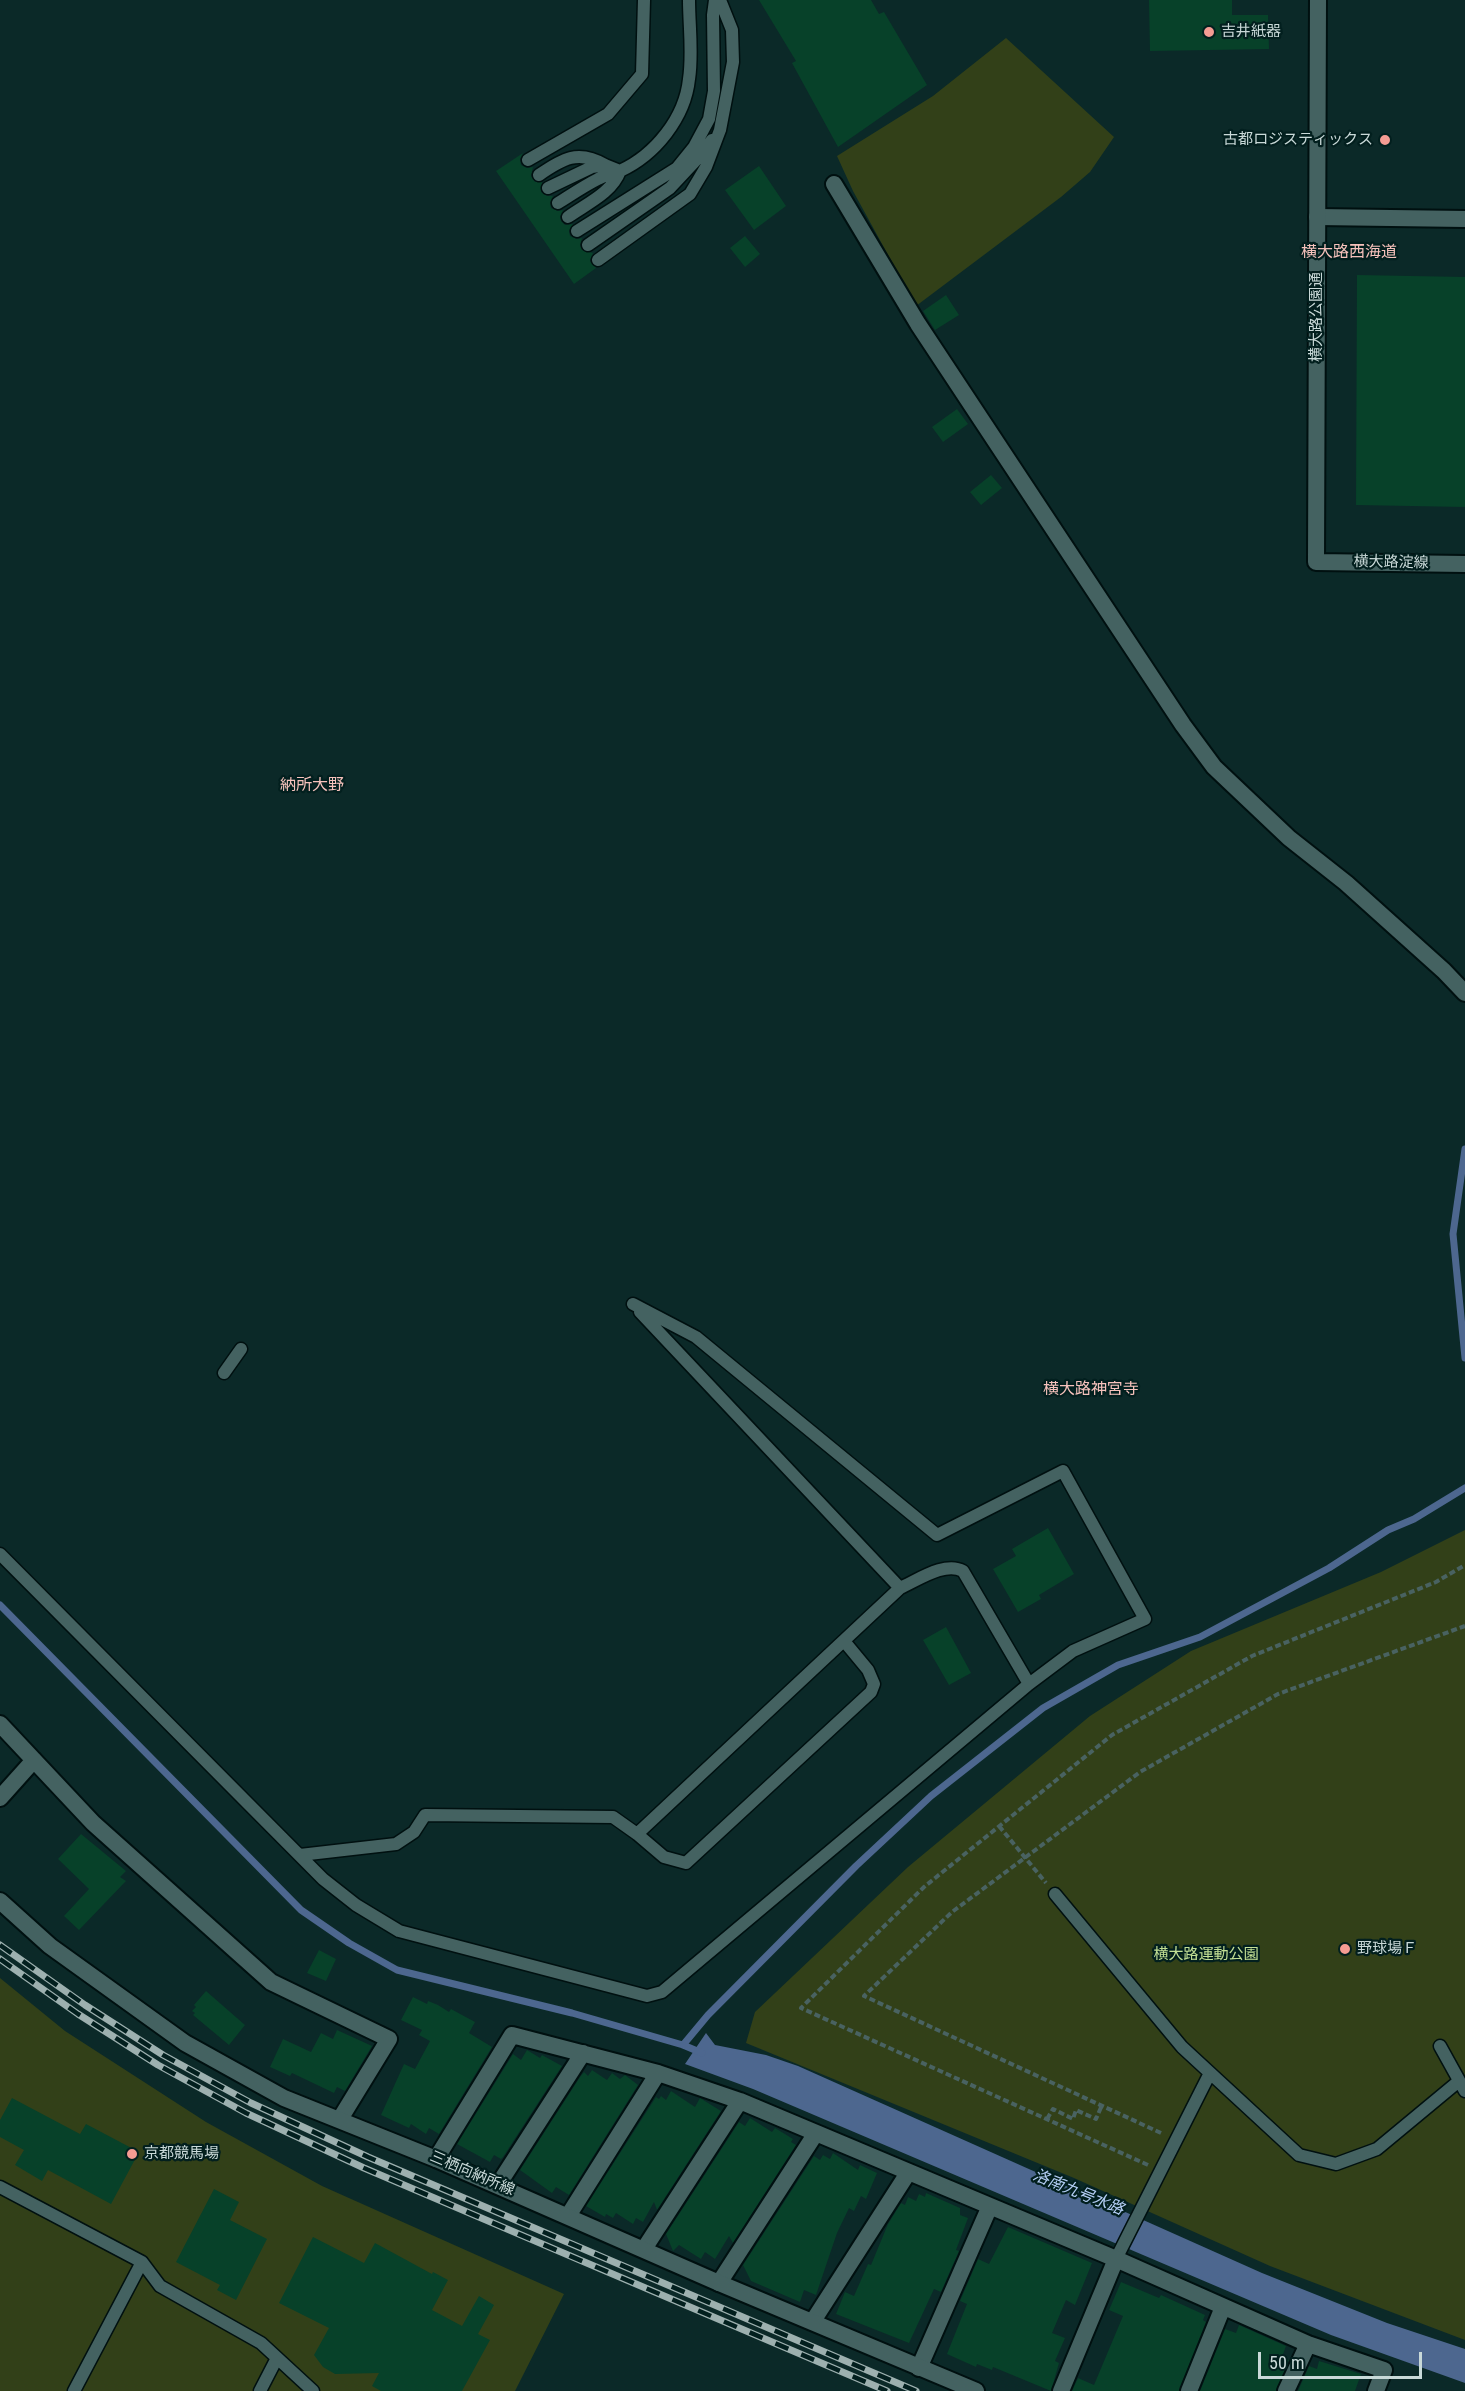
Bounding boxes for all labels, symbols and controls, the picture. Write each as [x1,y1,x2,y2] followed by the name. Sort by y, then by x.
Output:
[1221,23,1281,41] place label: 吉井紙器
[1202,25,1216,39] marker: 吉井紙器
[1223,131,1373,149] place label: 古都ロジスティックス
[1378,133,1392,147] marker: 古都ロジスティックス
[1301,243,1397,263] district label: 横大路西海道
[1308,272,1326,362] street label: 横大路公園通
[1353,553,1429,573] street label: 横大路淀線
[280,776,344,796] district label: 納所大野
[1043,1380,1139,1400] district label: 横大路神宮寺
[1357,1940,1417,1958] place label: 野球場Ｆ
[1338,1942,1352,1956] marker: 野球場Ｆ
[1154,1946,1258,1964] park label: 横大路運動公園
[144,2145,219,2163] place label: 京都競馬場
[125,2147,139,2161] marker: 京都競馬場
[427,2148,517,2200] street label: 三栖向納所線
[1030,2166,1126,2220] water label: 洛南九号水路
[1261,2340,1424,2378] scale bar
[1269,2352,1304,2373] text: 50 m

